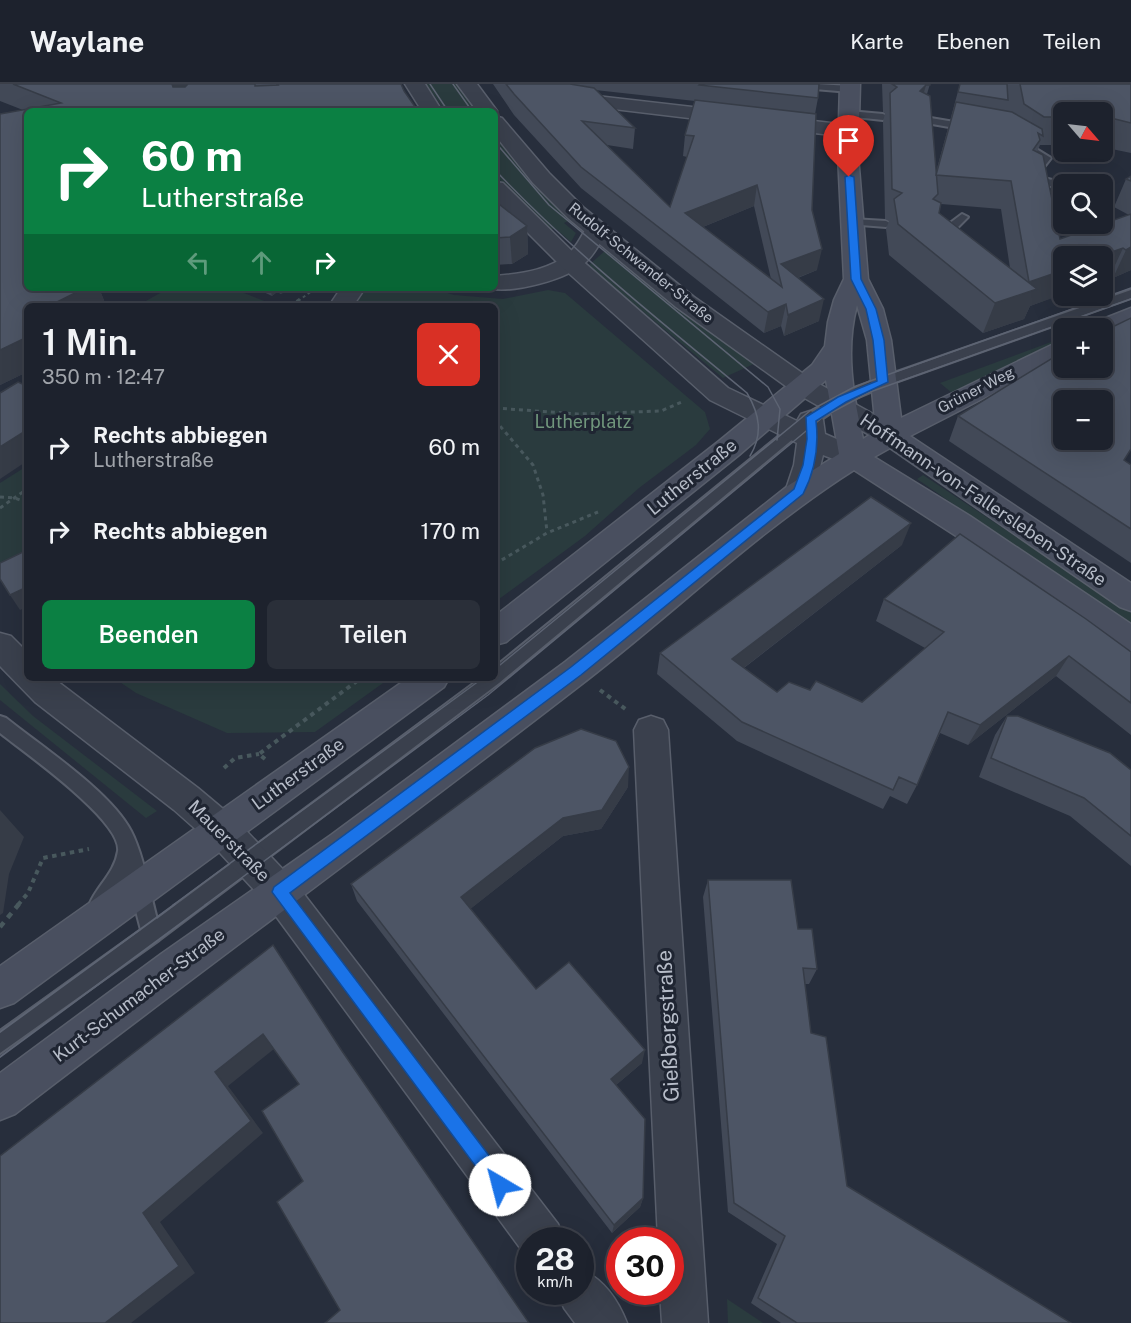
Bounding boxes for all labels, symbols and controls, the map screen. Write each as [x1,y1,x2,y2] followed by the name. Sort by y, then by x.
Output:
[30,25,144,58] text: Waylane
[850,29,904,54] text: Karte
[937,29,1010,54] text: Ebenen
[1043,29,1101,54] text: Teilen
[1053,102,1113,162] north arrow
[1053,102,1113,450] map controls
[823,115,874,177] pin
[832,124,865,157] icon: arrive
[141,131,243,180] text: 60 m
[42,132,120,210] icon: right
[1053,174,1113,234] button: search
[141,181,304,213] text: Lutherstraße
[566,199,717,326] street label: Rudolf-Schwander-Straße
[182,246,215,279] icon: left
[245,246,278,279] icon: ahead
[308,246,341,279] icon: right
[1053,246,1113,306] button: layers
[1053,318,1113,378] button: +
[42,321,138,363] text: 1 Min.
[417,323,480,386] button: close
[935,363,1017,416] street label: Grüner Weg
[42,365,165,389] text: 350 m · 12:47
[1053,390,1113,450] button: −
[856,409,1110,590] street label: Hoffmann-von-Fallersleben-Straße
[535,411,631,432] park label: Lutherplatz
[93,422,268,448] text: Rechts abbiegen
[42,431,75,464] icon: right
[429,434,480,460] text: 60 m
[643,434,741,519] street label: Lutherstraße
[93,448,214,472] text: Lutherstraße
[42,515,75,548] icon: right
[93,518,268,544] text: Rechts abbiegen
[420,518,480,544] text: 170 m
[42,600,255,669] button: Beenden
[267,600,480,669] button: Teilen
[248,733,348,814] street label: Lutherstraße
[184,795,275,886] street label: Mauerstraße
[49,923,229,1066] street label: Kurt-Schumacher-Straße
[651,949,684,1103] street label: Gießbergstraße
[468,1153,532,1217] position arrow
[606,1227,684,1305] speed limit sign: 30
[535,1241,575,1277] text: 28
[537,1273,573,1290] text: km/h

